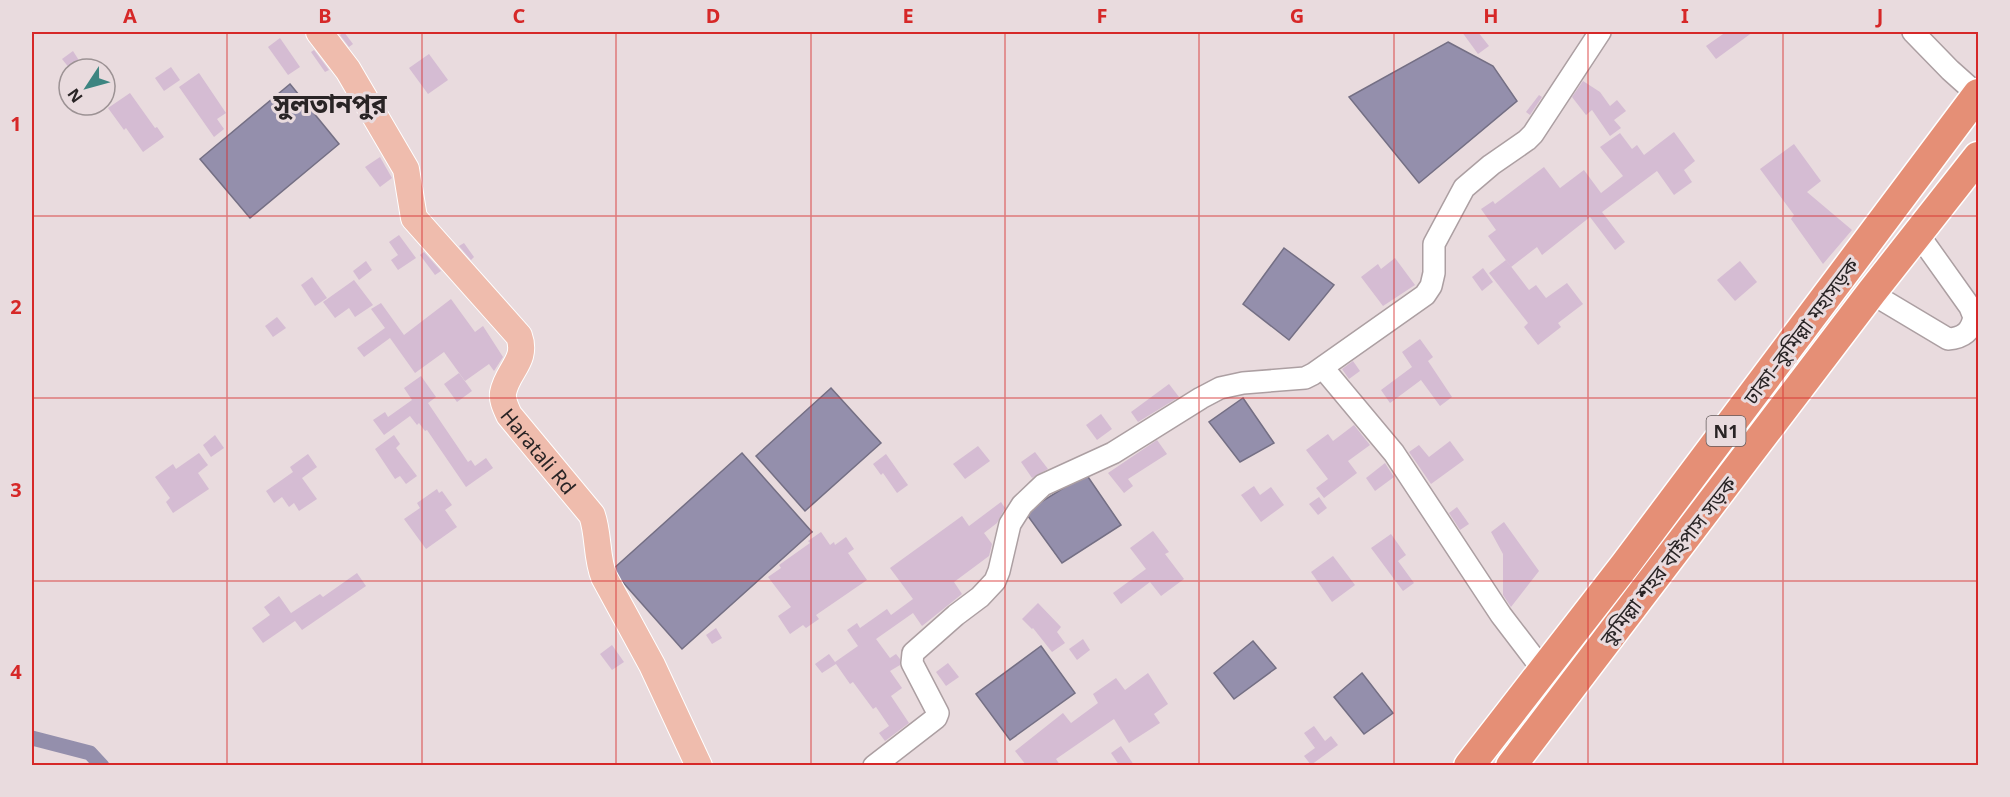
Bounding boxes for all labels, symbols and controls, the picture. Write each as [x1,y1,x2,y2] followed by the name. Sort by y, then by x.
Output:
[123,2,137,29] text: A
[318,2,332,29] text: B
[513,2,526,29] text: C
[706,2,720,29] text: D
[902,2,914,29] text: E
[1097,2,1107,29] text: F
[1290,2,1304,29] text: G
[1483,2,1499,29] text: H
[1681,2,1689,29] text: I
[1875,2,1883,29] text: J
[57,57,117,117] north arrow
[62,84,88,108] text: N
[272,85,387,121] district label: সুলতানপুর
[10,110,22,137] text: 1
[1737,252,1865,410] street label: ঢাকা–কুমিল্লা মহাসড়ক
[10,293,22,320] text: 2
[495,402,582,499] street label: Haratali Rd
[1706,416,1746,446] road number: N1
[1593,470,1743,652] street label: কুমিল্লা শহর বাইপাস সড়ক
[10,476,22,503] text: 3
[10,658,22,685] text: 4

